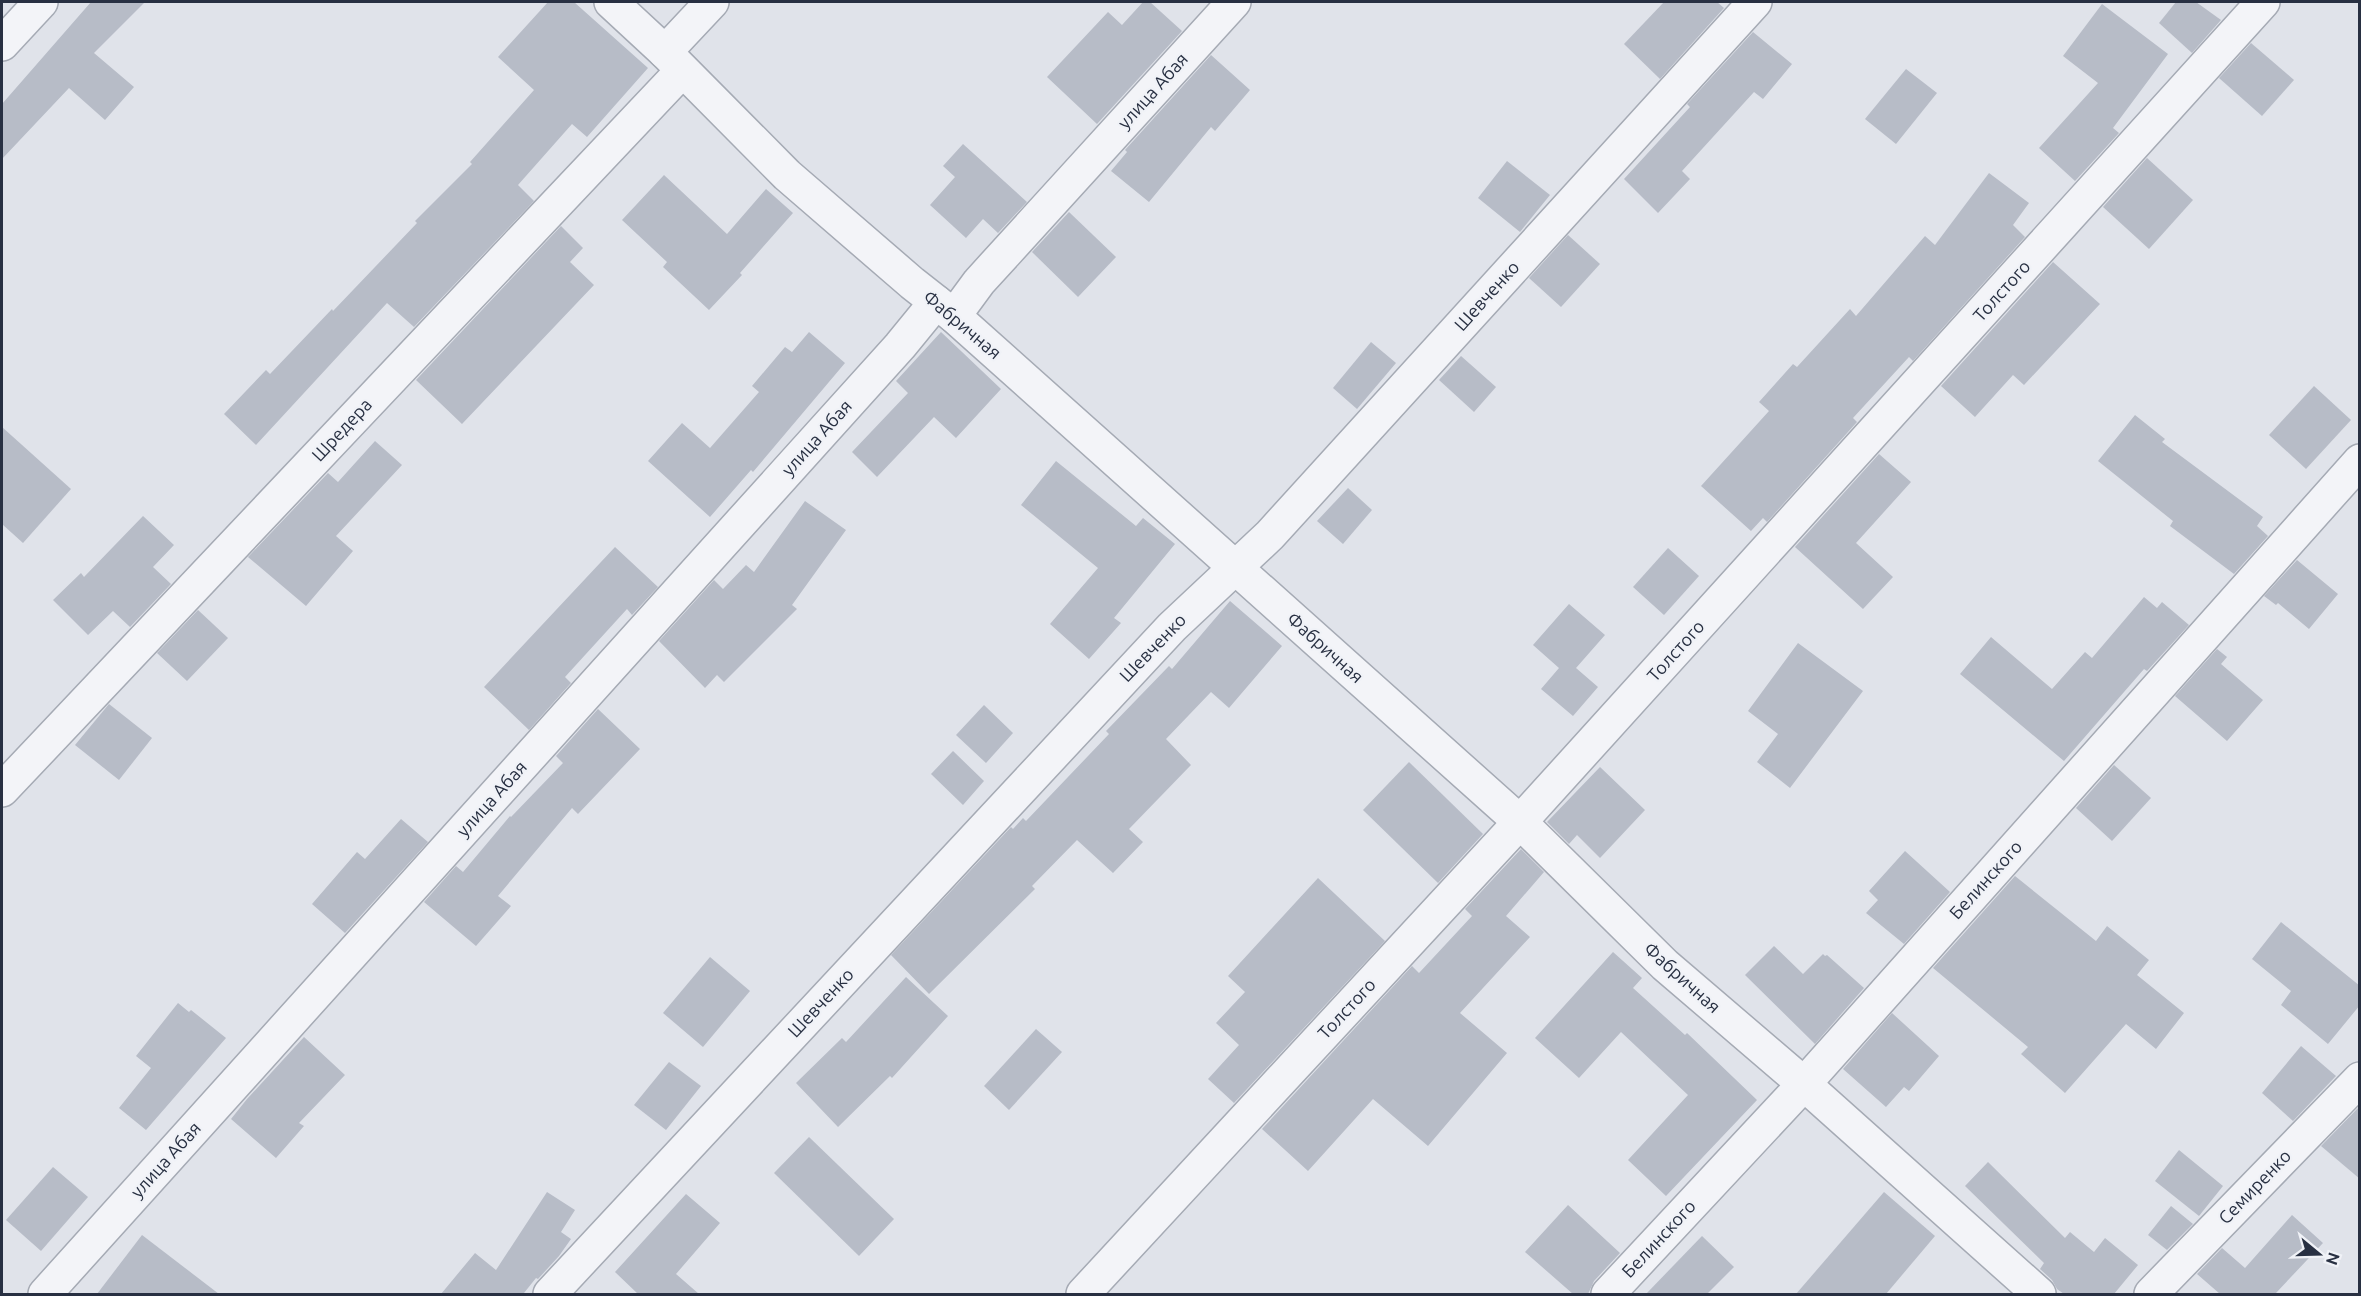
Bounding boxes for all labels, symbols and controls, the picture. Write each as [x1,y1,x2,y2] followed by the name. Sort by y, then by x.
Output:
[1113,49,1191,132] street label: улица Абая
[1450,256,1523,334] street label: Шевченко
[1969,256,2034,325] street label: Толстого
[920,286,1006,362] street label: Фабричная
[307,394,375,465] street label: Шредера
[777,396,855,479] street label: улица Абая
[1284,608,1368,687] street label: Фабричная
[1115,609,1190,685] street label: Шевченко
[1643,616,1708,685] street label: Толстого
[452,757,530,840] street label: улица Абая
[1945,836,2026,923] street label: Белинского
[1641,938,1725,1017] street label: Фабричная
[783,964,857,1041] street label: Шевченко
[1313,974,1379,1043] street label: Толстого
[126,1118,204,1201] street label: улица Абая
[2214,1145,2295,1227] street label: Семиренко
[1617,1196,1699,1281] street label: Белинского
[2289,1224,2349,1284] north arrow
[2323,1250,2344,1267] text: N

